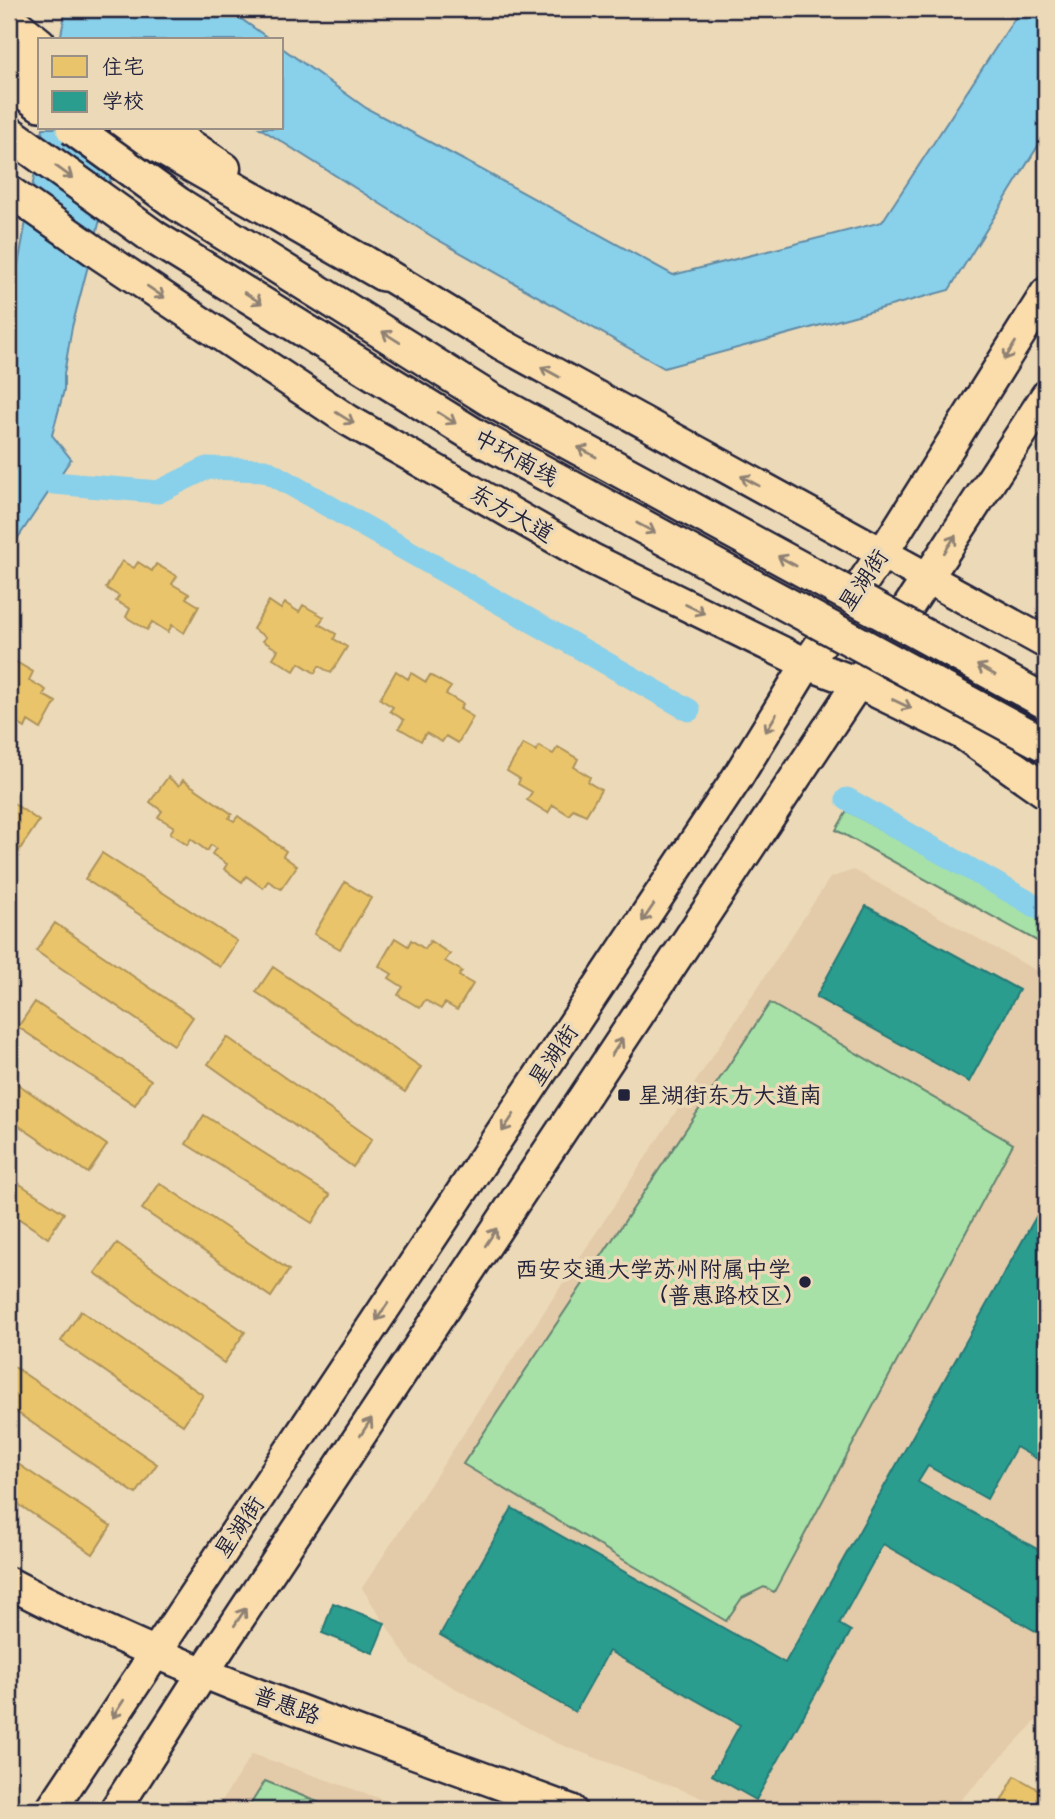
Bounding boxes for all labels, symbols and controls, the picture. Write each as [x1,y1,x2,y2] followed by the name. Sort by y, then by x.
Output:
[38,38,284,130] legend
[102,53,144,82] text: 住宅
[102,87,144,116] text: 学校
[54,165,73,180] one-way arrow
[146,284,165,299] one-way arrow
[243,292,263,306] one-way arrow
[381,330,401,344] one-way arrow
[1002,341,1017,360] one-way arrow
[541,365,561,379] one-way arrow
[335,411,355,425] one-way arrow
[437,411,457,425] one-way arrow
[468,422,564,494] street label: 中环南线
[577,445,597,459] one-way arrow
[740,474,761,487] one-way arrow
[464,477,559,551] street label: 东方大道
[635,522,656,535] one-way arrow
[942,535,957,554] one-way arrow
[831,543,896,618] street label: 星湖街
[777,554,797,568] one-way arrow
[684,603,705,617] one-way arrow
[977,662,997,676] one-way arrow
[891,698,912,711] one-way arrow
[764,712,778,732] one-way arrow
[640,903,654,923] one-way arrow
[521,1018,586,1093] street label: 星湖街
[610,1038,624,1058] one-way arrow
[638,1080,822,1112] place label: 星湖街东方大道南
[616,1087,632,1103] marker: 星湖街东方大道南
[501,1113,515,1132] one-way arrow
[484,1228,499,1247] one-way arrow
[515,1254,791,1312] place label: 西安交通大学苏州附属中学 (普惠路校区)
[797,1274,813,1290] marker: 西安交通大学苏州附属中学 (普惠路校区)
[374,1302,388,1322] one-way arrow
[358,1418,373,1437] one-way arrow
[207,1490,272,1565] street label: 星湖街
[233,1607,247,1627] one-way arrow
[249,1679,325,1733] street label: 普惠路
[110,1699,124,1719] one-way arrow

